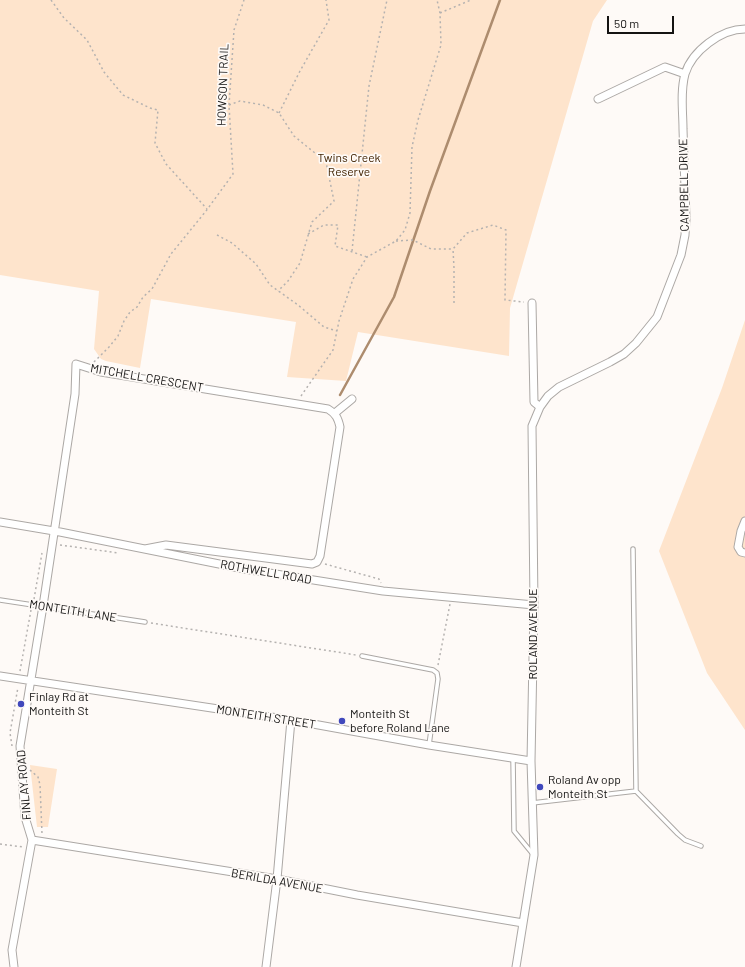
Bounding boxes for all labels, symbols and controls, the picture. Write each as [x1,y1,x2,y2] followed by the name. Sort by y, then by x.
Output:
[609,8,676,34] scale bar
[614,16,639,30] text: 50 m
[214,44,232,126] street label: HOWSON TRAIL
[676,138,692,232] street label: CAMPBELL DRIVE
[317,151,381,179] park label: Twins Creek Reserve
[89,361,205,395] street label: MITCHELL CRESCENT
[219,557,313,587] street label: ROTHWELL ROAD
[526,588,540,680] street label: ROLAND AVENUE
[28,597,118,625] street label: MONTEITH LANE
[29,690,89,718] place label: Finlay Rd at Monteith St
[16,699,26,709] marker: Finlay Rd at Monteith St
[215,702,317,732] street label: MONTEITH STREET
[350,707,450,735] place label: Monteith St before Roland Lane
[337,716,347,726] marker: Monteith St before Roland Lane
[14,749,34,821] street label: FINLAY ROAD
[548,773,621,801] place label: Roland Av opp Monteith St
[535,782,545,792] marker: Roland Av opp Monteith St
[230,866,324,896] street label: BERILDA AVENUE

